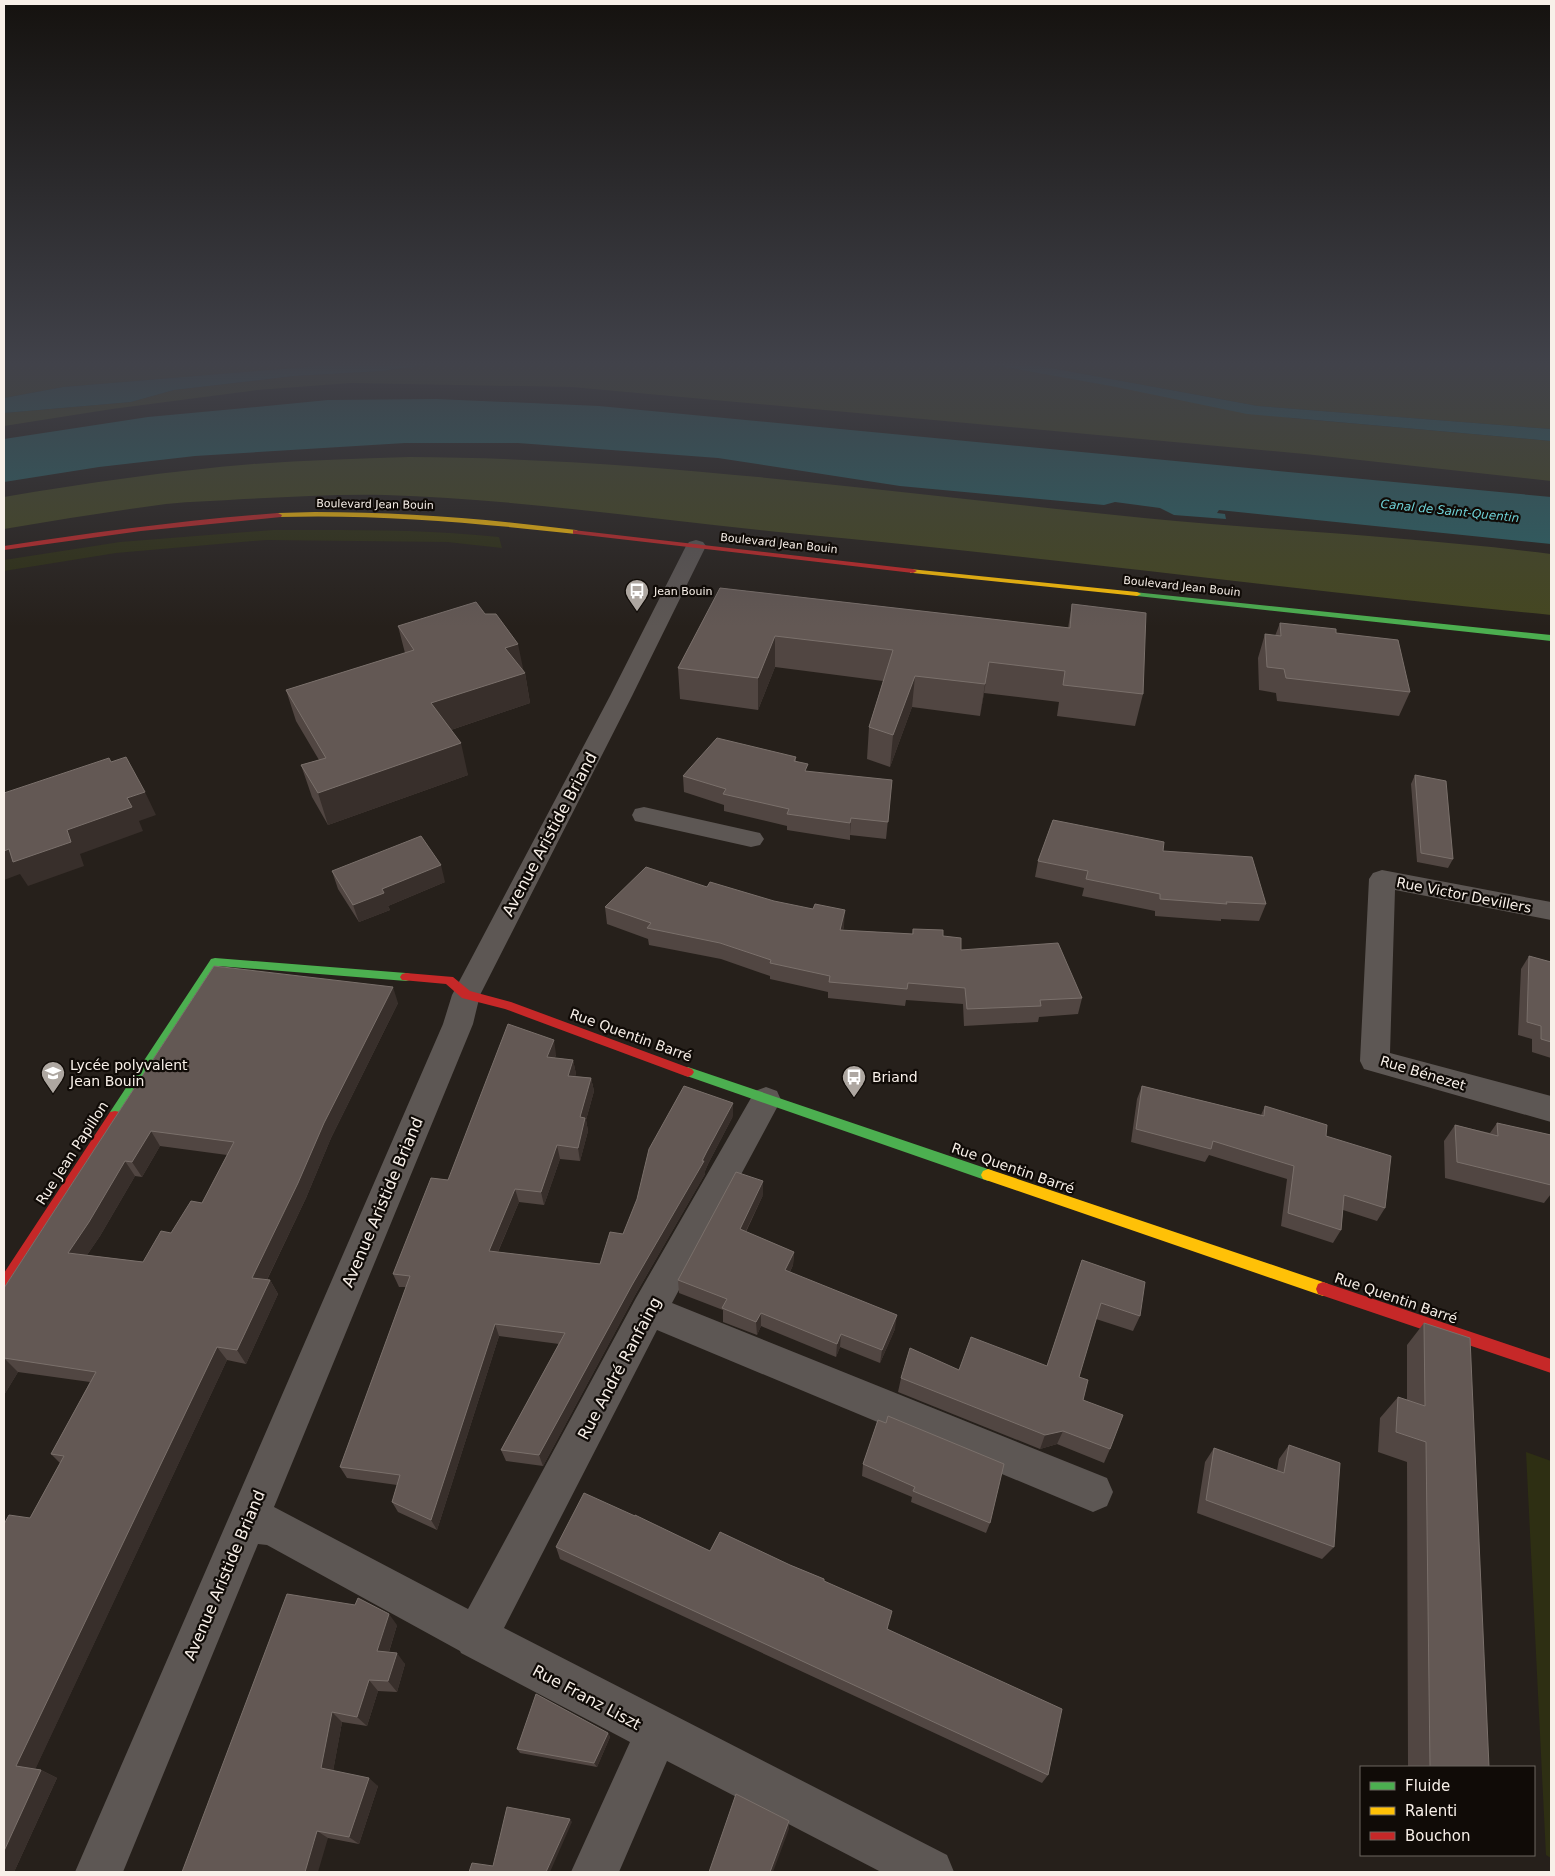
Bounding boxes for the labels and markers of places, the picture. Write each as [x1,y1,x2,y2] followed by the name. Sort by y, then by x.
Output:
[624,578,650,612] bus stop icon: Jean Bouin
[653,585,713,598] place label: Jean Bouin
[69,1057,188,1089] place label: Lycée polyvalent Jean Bouin
[40,1060,66,1094] school or university icon: Lycée polyvalent Jean Bouin
[841,1064,867,1098] bus stop icon: Briand
[872,1069,918,1085] place label: Briand

